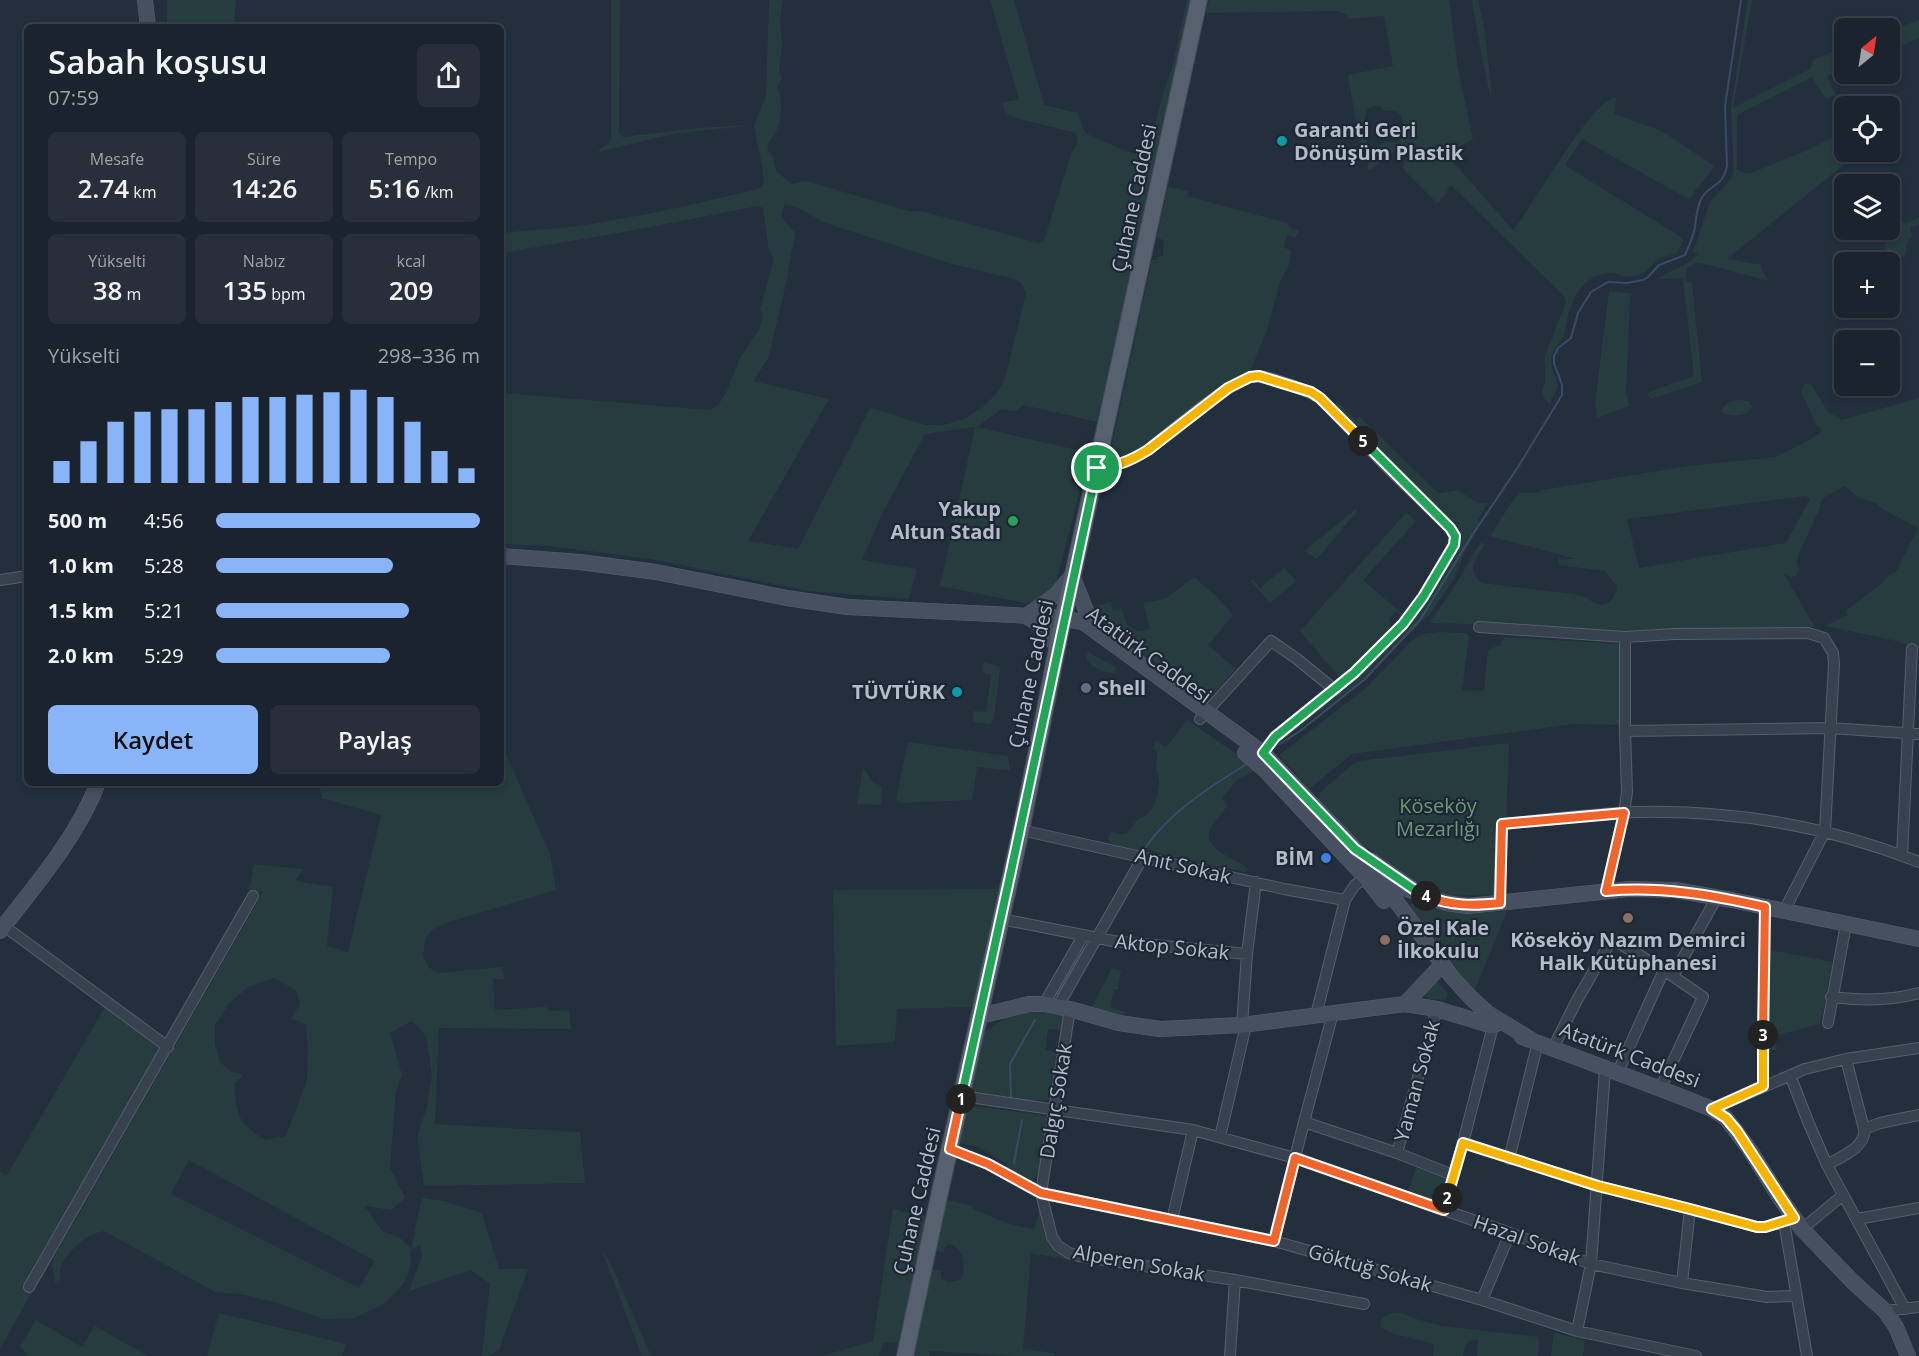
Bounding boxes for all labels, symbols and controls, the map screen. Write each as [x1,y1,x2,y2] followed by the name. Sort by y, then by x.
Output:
[1834,18,1900,84] north arrow
[1834,18,1900,396] map controls
[48,39,268,84] text: Sabah koşusu
[417,44,480,107] button: share
[48,84,99,111] text: 07:59
[1834,96,1900,162] button: locate
[1294,116,1464,166] place label: Garanti Geri Dönüşüm Plastik
[1105,121,1162,275] street label: Çuhane Caddesi
[1275,134,1289,148] marker: Garanti Geri Dönüşüm Plastik
[90,148,144,170] text: Mesafe
[247,148,281,170] text: Süre
[385,148,437,170] text: Tempo
[77,170,129,206] text: 2.74
[231,170,297,206] text: 14:26
[369,170,420,206] text: 5:16
[1834,174,1900,240] button: layers
[129,181,157,203] text: km
[420,181,453,203] text: /km
[88,250,146,272] text: Yükselti
[243,250,285,272] text: Nabız
[397,250,426,272] text: kcal
[1834,252,1900,318] button: +
[93,272,122,308] text: 38
[222,272,267,308] text: 135
[389,272,433,308] text: 209
[122,283,141,305] text: m
[267,283,306,305] text: bpm
[1834,330,1900,396] button: −
[48,342,120,369] text: Yükselti
[378,342,480,369] text: 298–336 m
[1348,426,1378,456] pin: 5
[1358,430,1368,452] text: 5
[1071,442,1122,493] pin
[1080,451,1113,484] icon: arrive
[890,495,1001,545] place label: Yakup Altun Stadı
[48,507,107,534] text: 500 m
[144,507,184,534] text: 4:56
[1006,514,1020,528] marker: Yakup Altun Stadı
[48,552,114,579] text: 1.0 km
[144,552,184,579] text: 5:28
[48,597,114,624] text: 1.5 km
[144,597,184,624] text: 5:21
[1002,597,1059,751] street label: Çuhane Caddesi
[1081,600,1217,709] street label: Atatürk Caddesi
[48,642,114,669] text: 2.0 km
[144,642,184,669] text: 5:29
[1098,674,1146,701] place label: Shell
[852,678,946,705] place label: TÜVTÜRK
[1079,681,1093,695] marker: Shell
[950,685,964,699] marker: TÜVTÜRK
[48,705,258,774] button: Kaydet
[270,705,480,774] button: Paylaş
[1396,792,1480,842] park label: Köseköy Mezarlığı
[1133,841,1234,890] street label: Anıt Sokak
[1275,844,1314,871] place label: BİM
[1319,851,1333,865] marker: BİM
[1411,881,1441,911] pin: 4
[1421,885,1431,907] text: 4
[1621,911,1635,925] marker: Köseköy Nazım Demirci Halk Kütüphanesi
[1397,914,1489,964] place label: Özel Kale İlkokulu
[1510,926,1746,976] place label: Köseköy Nazım Demirci Halk Kütüphanesi
[1114,927,1231,966] street label: Aktop Sokak
[1378,933,1392,947] marker: Özel Kale İlkokulu
[1556,1015,1704,1094] street label: Atatürk Caddesi
[1387,1017,1446,1145] street label: Yaman Sokak
[1748,1020,1778,1050] pin: 3
[1758,1024,1768,1046] text: 3
[1033,1041,1078,1161] street label: Dalgıç Sokak
[946,1084,976,1114] pin: 1
[956,1088,966,1110] text: 1
[886,1124,947,1277] street label: Çuhane Caddesi
[1432,1183,1462,1213] pin: 2
[1442,1187,1452,1209] text: 2
[1470,1208,1585,1271] street label: Hazal Sokak
[1305,1237,1436,1298] street label: Göktuğ Sokak
[1071,1238,1207,1287] street label: Alperen Sokak

